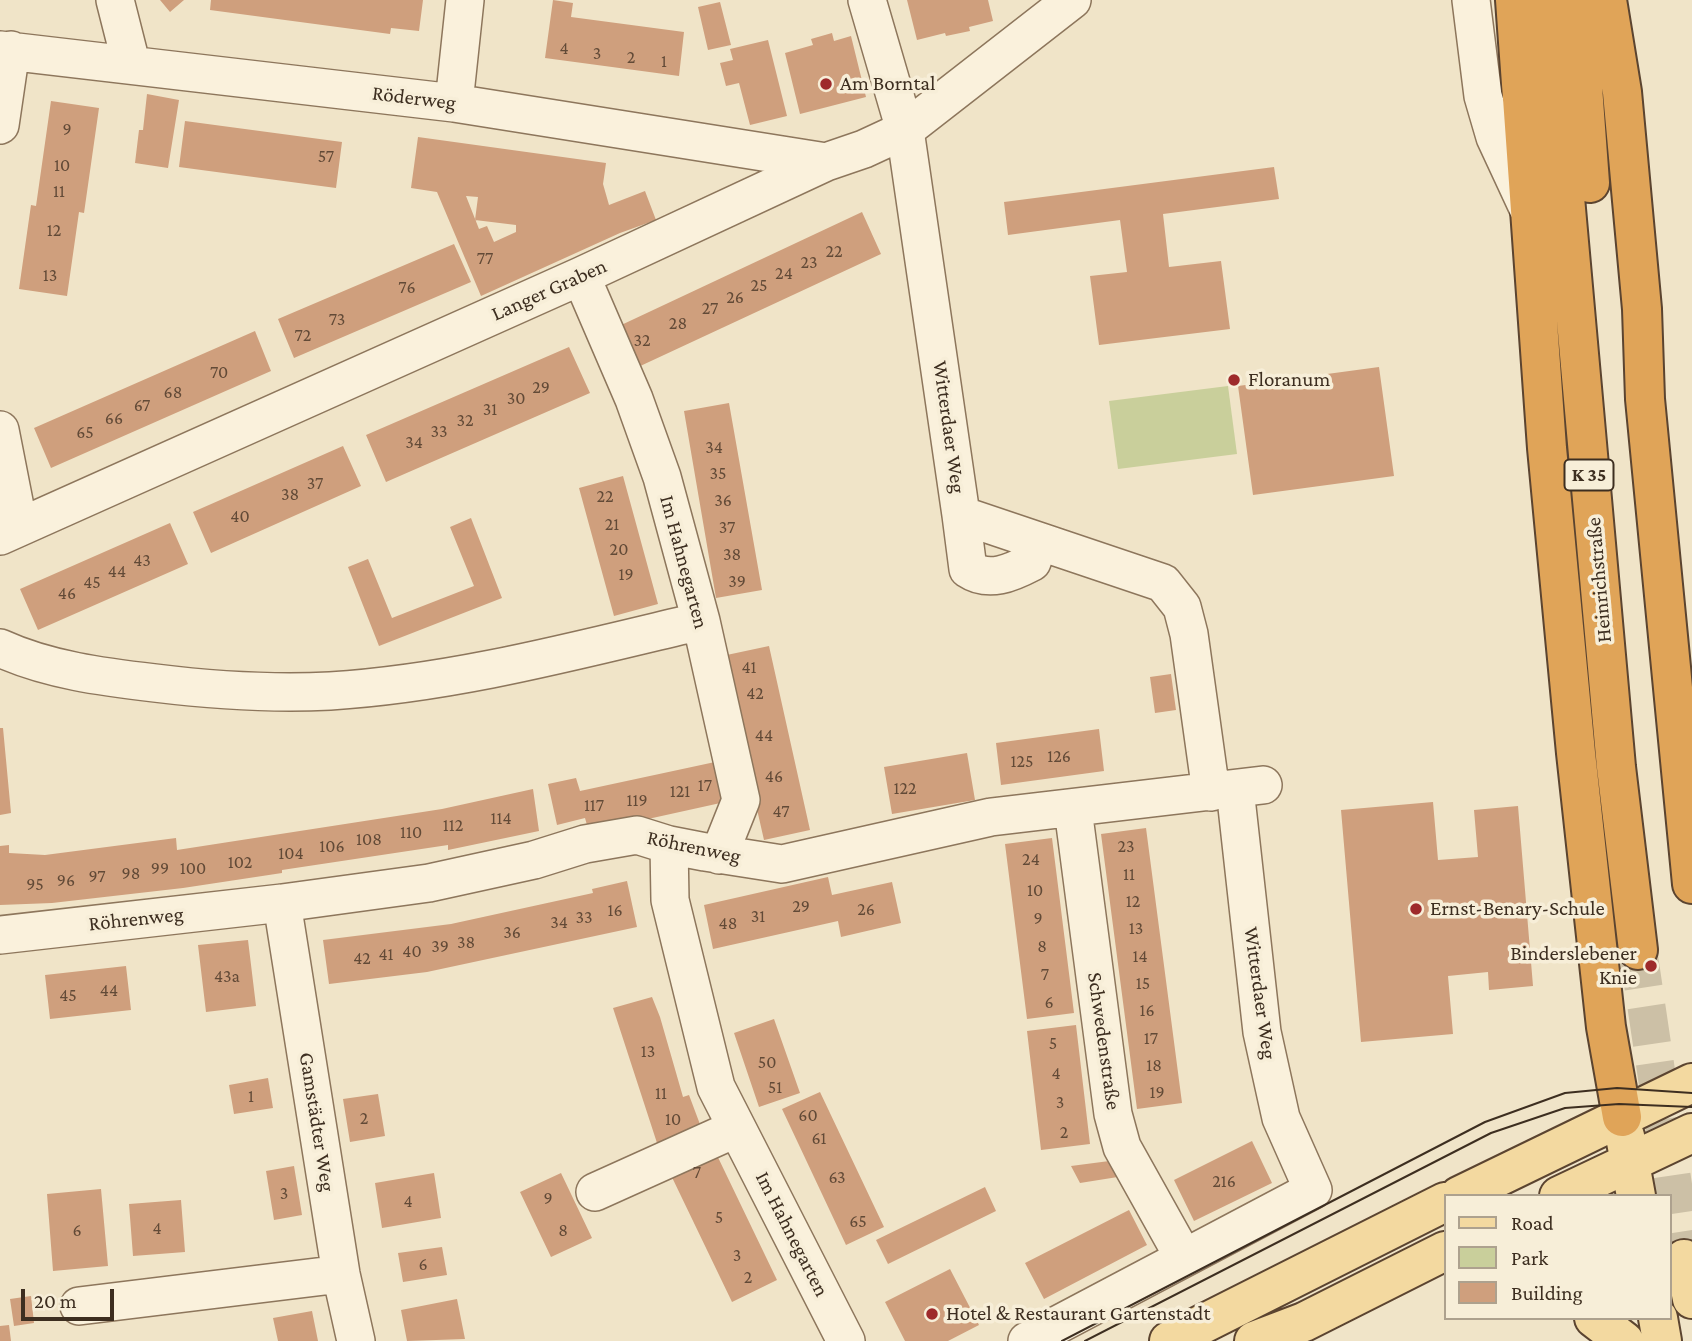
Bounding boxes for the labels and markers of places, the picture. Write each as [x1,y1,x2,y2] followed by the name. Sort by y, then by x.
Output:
[840,71,935,97] place label: Am Borntal
[818,76,834,92] marker: Am Borntal
[1248,367,1330,393] place label: Floranum
[1226,372,1242,388] marker: Floranum
[1430,896,1605,922] place label: Ernst-Benary-Schule
[1408,901,1424,917] marker: Ernst-Benary-Schule
[1510,941,1637,991] place label: Binderslebener Knie
[1643,958,1659,974] marker: Binderslebener Knie
[946,1301,1210,1327] place label: Hotel & Restaurant Gartenstadt
[924,1306,940,1322] marker: Hotel & Restaurant Gartenstadt

